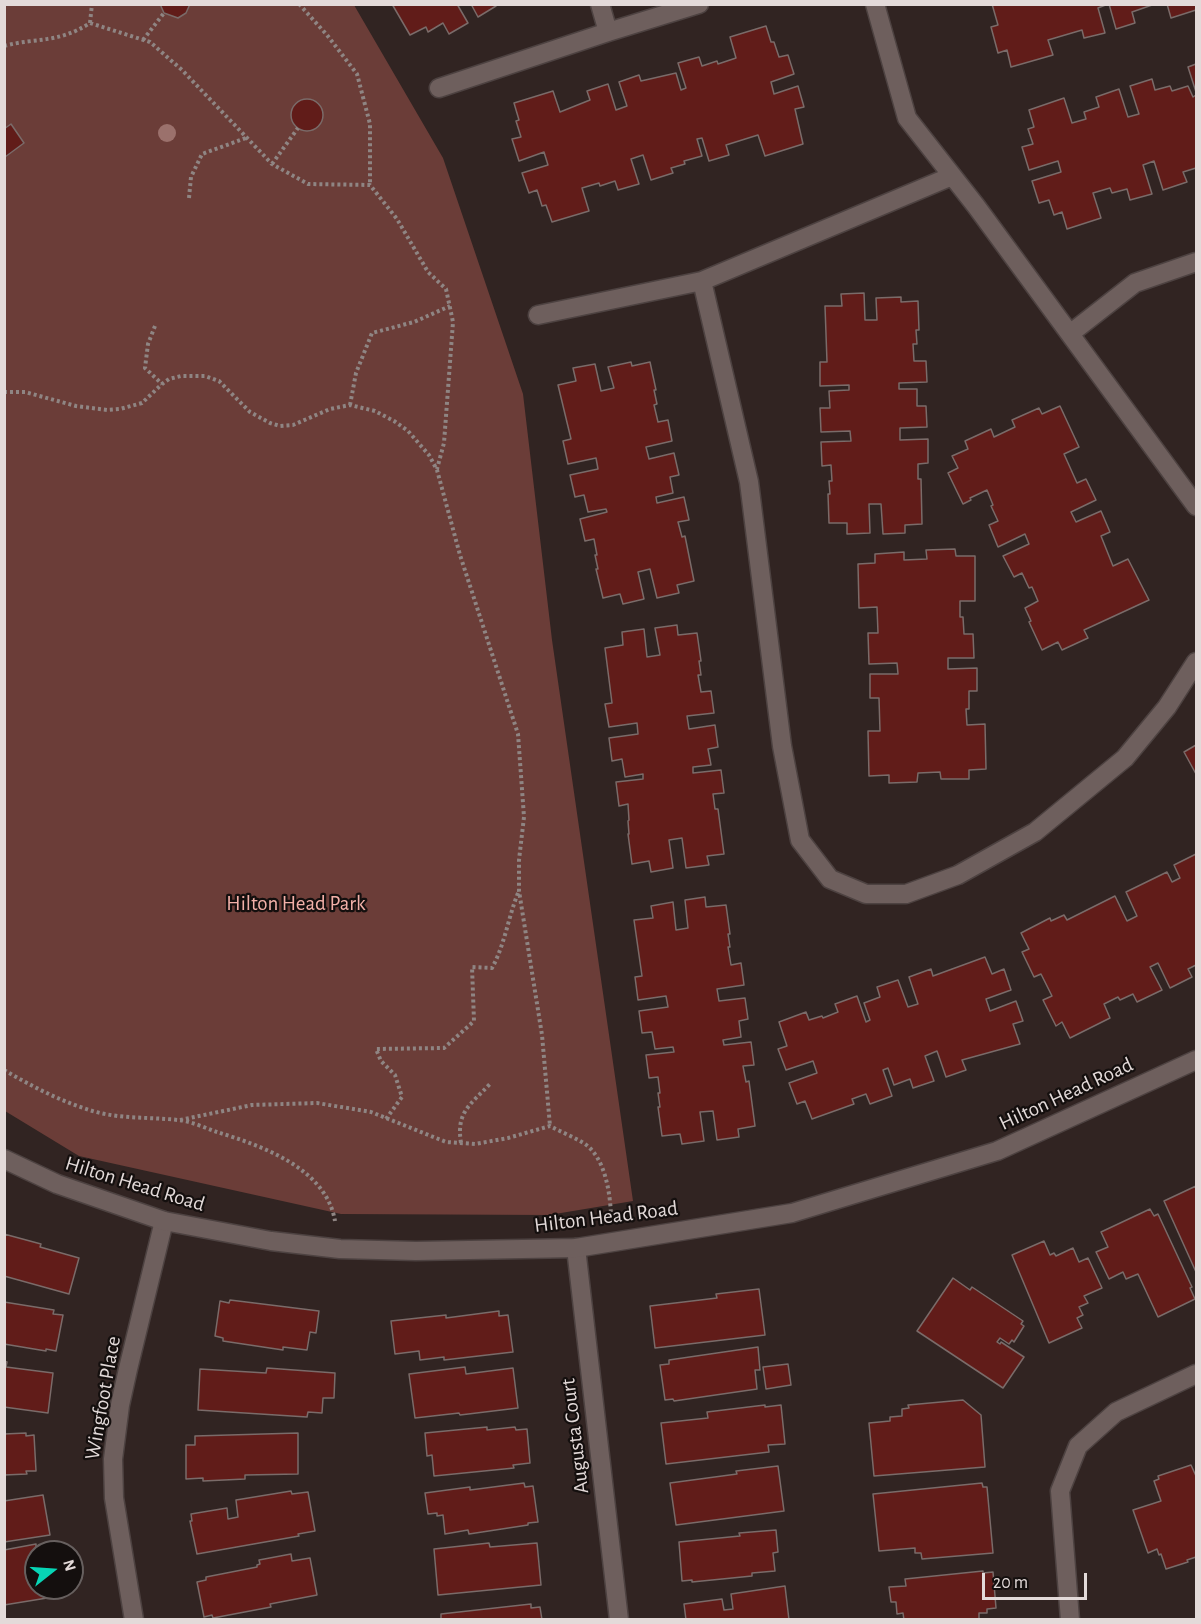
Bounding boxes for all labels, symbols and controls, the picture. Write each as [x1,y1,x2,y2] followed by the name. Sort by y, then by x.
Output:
[226,891,366,917] park label: Hilton Head Park
[995,1052,1137,1136] street label: Hilton Head Road
[62,1151,208,1217] street label: Hilton Head Road
[533,1196,679,1238] street label: Hilton Head Road
[80,1334,126,1462] street label: Wingfoot Place
[555,1377,595,1495] street label: Augusta Court
[24,1540,84,1600] north arrow
[60,1558,79,1573] text: N
[985,1561,1090,1599] scale bar
[993,1574,1028,1592] text: 20 m

